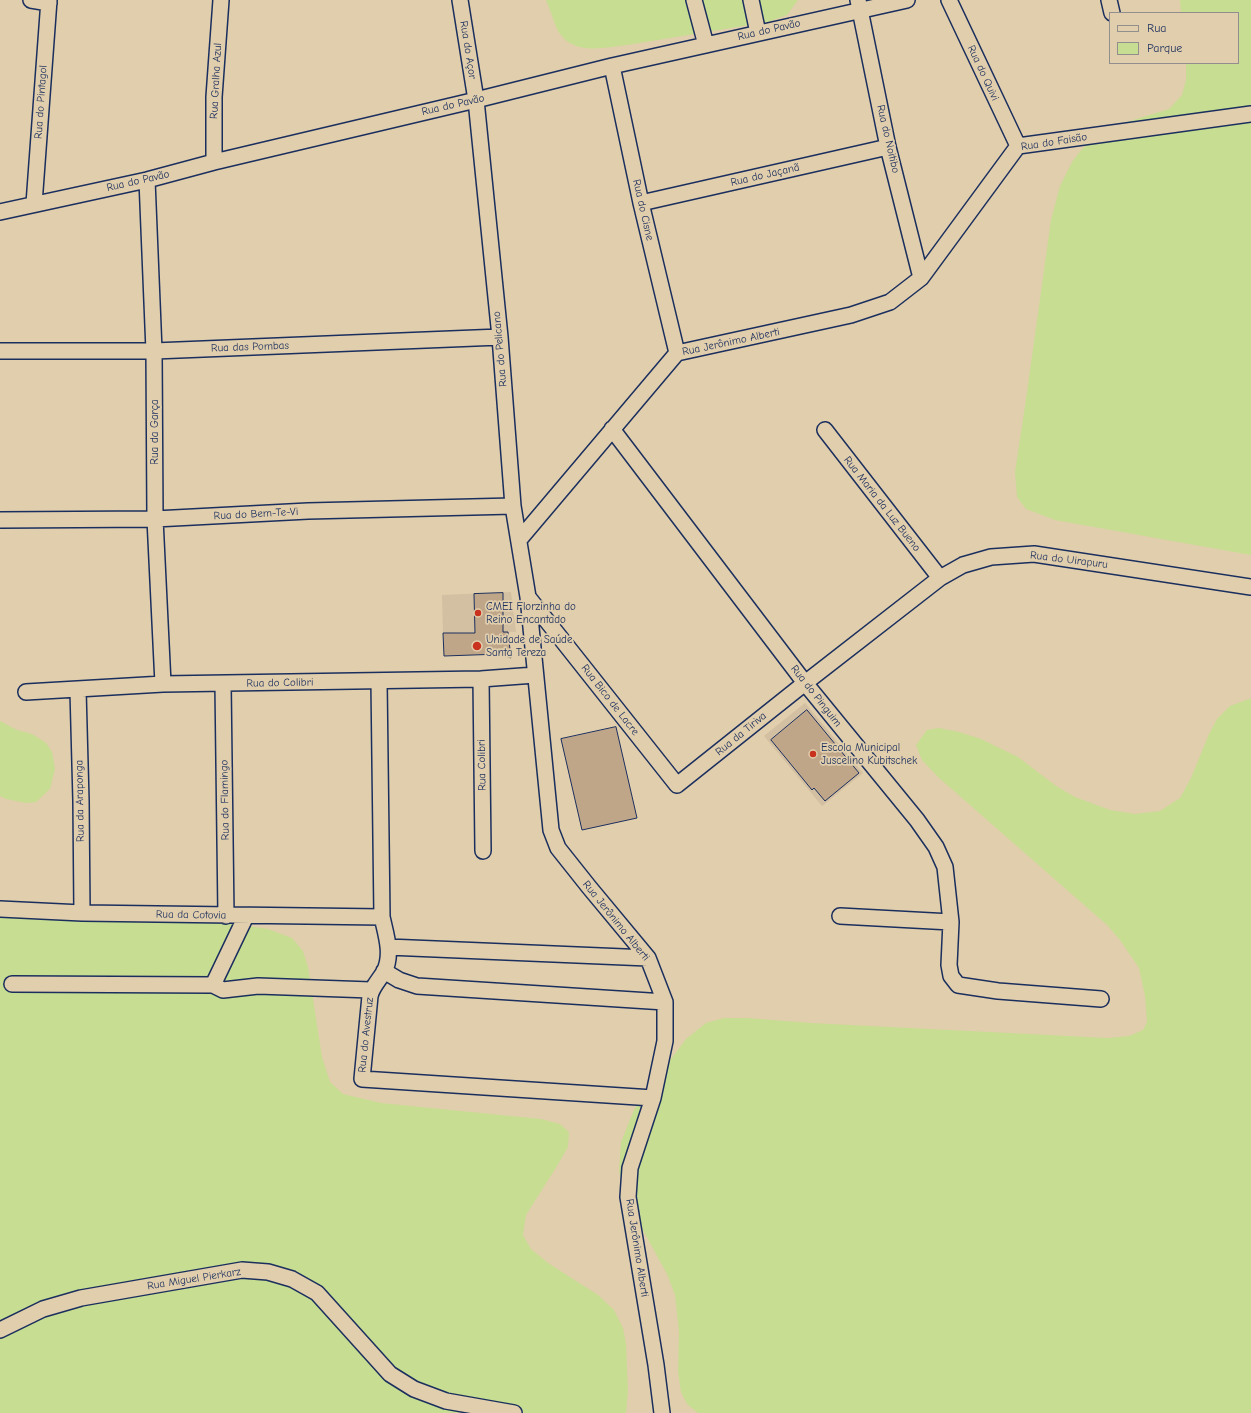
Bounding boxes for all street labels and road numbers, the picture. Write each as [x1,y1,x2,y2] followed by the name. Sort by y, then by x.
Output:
[736,16,802,44] street label: Rua do Pavão
[457,20,479,80] street label: Rua do Açor
[207,43,225,119] street label: Rua Gralha Azul
[964,43,1002,103] street label: Rua do Quivi
[32,65,50,139] street label: Rua do Pintagol
[420,91,486,119] street label: Rua do Pavão
[874,104,902,174] street label: Rua do Noitibo
[1020,130,1088,154] street label: Rua do Faisão
[729,161,801,189] street label: Rua do Jaçanã
[105,167,171,195] street label: Rua do Pavão
[630,178,656,242] street label: Rua do Cisne
[490,311,510,387] street label: Rua do Pelicano
[681,325,781,359] street label: Rua Jerônimo Alberti
[211,339,289,355] street label: Rua das Pombas
[148,399,162,465] street label: Rua da Garça
[841,454,923,554] street label: Rua Maria da Luz Bueno
[213,505,299,523] street label: Rua do Bem-Te-Vi
[1029,549,1109,571] street label: Rua do Uirapuru
[578,662,642,738] street label: Rua Bico de Lacre
[788,663,844,729] street label: Rua do Pinguim
[246,676,314,690] street label: Rua do Colibri
[713,709,769,759] street label: Rua da Tiriva
[475,739,489,791] street label: Rua Colibri
[73,760,87,842] street label: Rua da Araponga
[218,760,232,840] street label: Rua do Flamingo
[580,878,652,964] street label: Rua Jerônimo Alberti
[156,908,226,922] street label: Rua da Cotovia
[355,997,377,1073] street label: Rua do Avestruz
[623,1198,651,1298] street label: Rua Jerônimo Alberti
[146,1265,242,1293] street label: Rua Miguel Pierkarz

